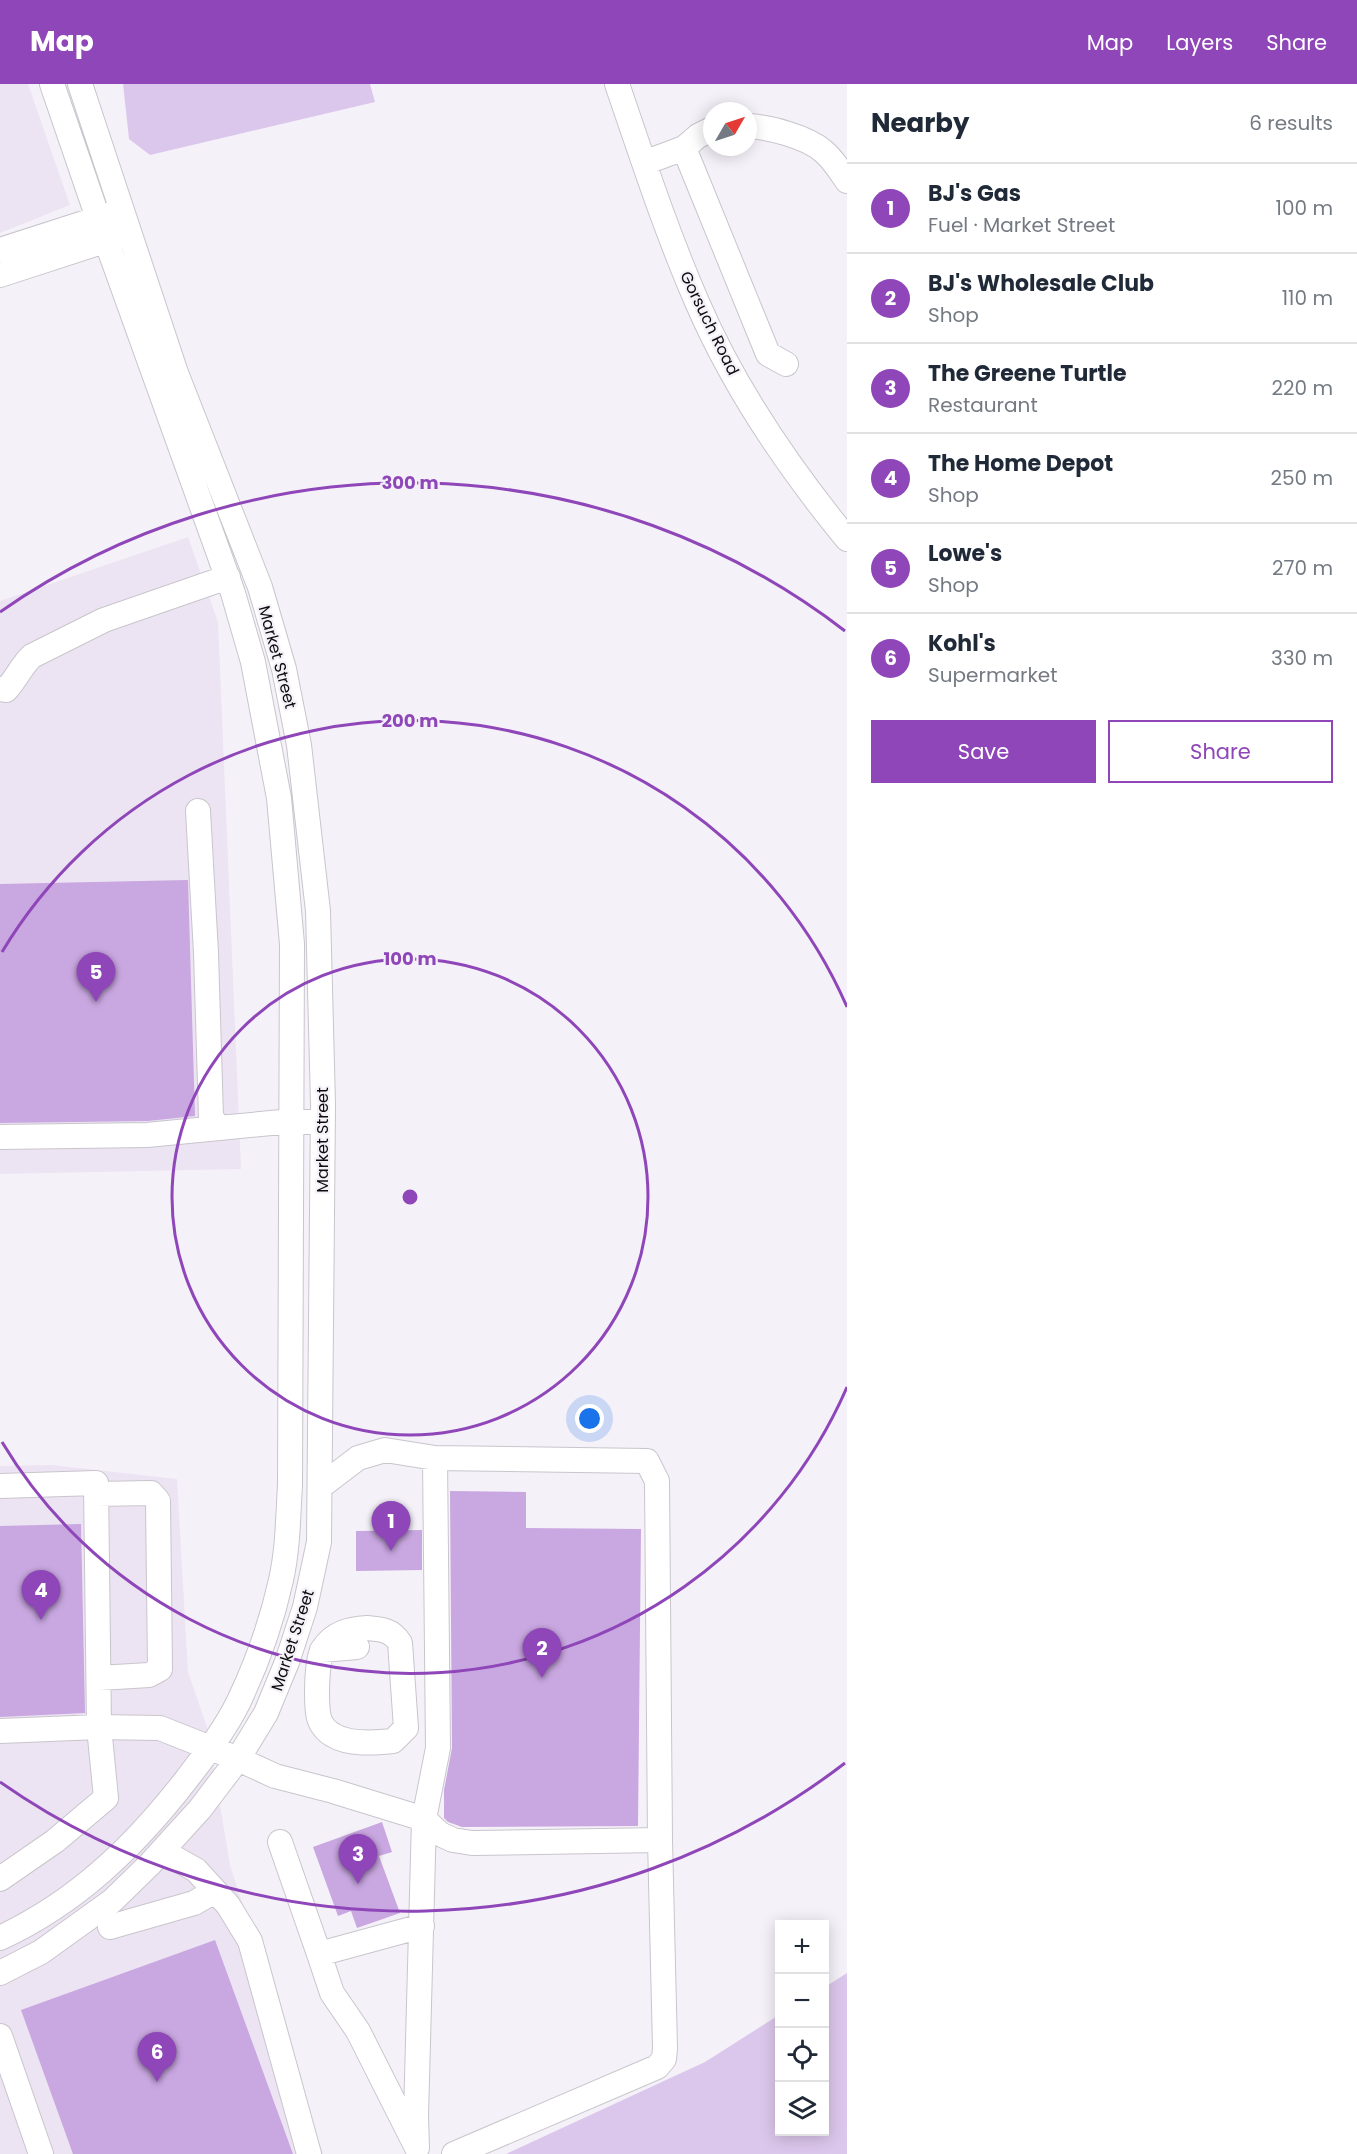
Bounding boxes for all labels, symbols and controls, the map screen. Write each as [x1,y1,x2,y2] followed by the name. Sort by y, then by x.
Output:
[30,22,94,61] text: Map
[1087,28,1133,57] text: Map
[1166,28,1233,57] text: Layers
[1266,28,1327,57] text: Share
[703,102,757,156] north arrow
[871,105,969,141] text: Nearby
[1249,109,1333,137] text: 6 results
[928,178,1021,209] text: BJ's Gas
[887,194,894,222] text: 1
[1276,194,1333,222] text: 100 m
[928,211,1115,239] text: Fuel · Market Street
[674,267,745,379] street label: Gorsuch Road
[928,268,1154,299] text: BJ's Wholesale Club
[885,284,896,312] text: 2
[1282,284,1333,312] text: 110 m
[928,301,979,329] text: Shop
[928,358,1127,389] text: The Greene Turtle
[884,374,897,402] text: 3
[1272,374,1333,402] text: 220 m
[928,391,1038,419] text: Restaurant
[928,448,1113,479] text: The Home Depot
[884,464,897,492] text: 4
[1270,464,1333,492] text: 250 m
[381,470,439,495] text: 300 m
[928,481,979,509] text: Shop
[928,538,1002,569] text: Lowe's
[884,554,897,582] text: 5
[1272,554,1333,582] text: 270 m
[928,571,979,599] text: Shop
[253,603,302,711] street label: Market Street
[928,628,996,659] text: Kohl's
[884,644,897,672] text: 6
[1271,644,1333,672] text: 330 m
[928,661,1057,689] text: Supermarket
[382,708,438,733] text: 200 m
[871,720,1096,783] button: Save
[1108,720,1333,783] button: Share
[383,946,437,971] text: 100 m
[76,952,116,1002] pin: 5
[311,1087,334,1193] street label: Market Street
[400,1187,420,1207] centre of rings
[575,1404,604,1433] your location
[372,1502,410,1551] pin: 1
[22,1570,60,1620] pin: 4
[265,1586,320,1694] street label: Market Street
[522,1628,562,1678] pin: 2
[338,1834,378,1884] pin: 3
[775,1920,829,2136] map controls
[775,1920,829,1974] button: +
[775,1974,829,2028] button: −
[775,2028,829,2082] button: locate
[138,2032,176,2082] pin: 6
[775,2082,829,2136] button: layers

